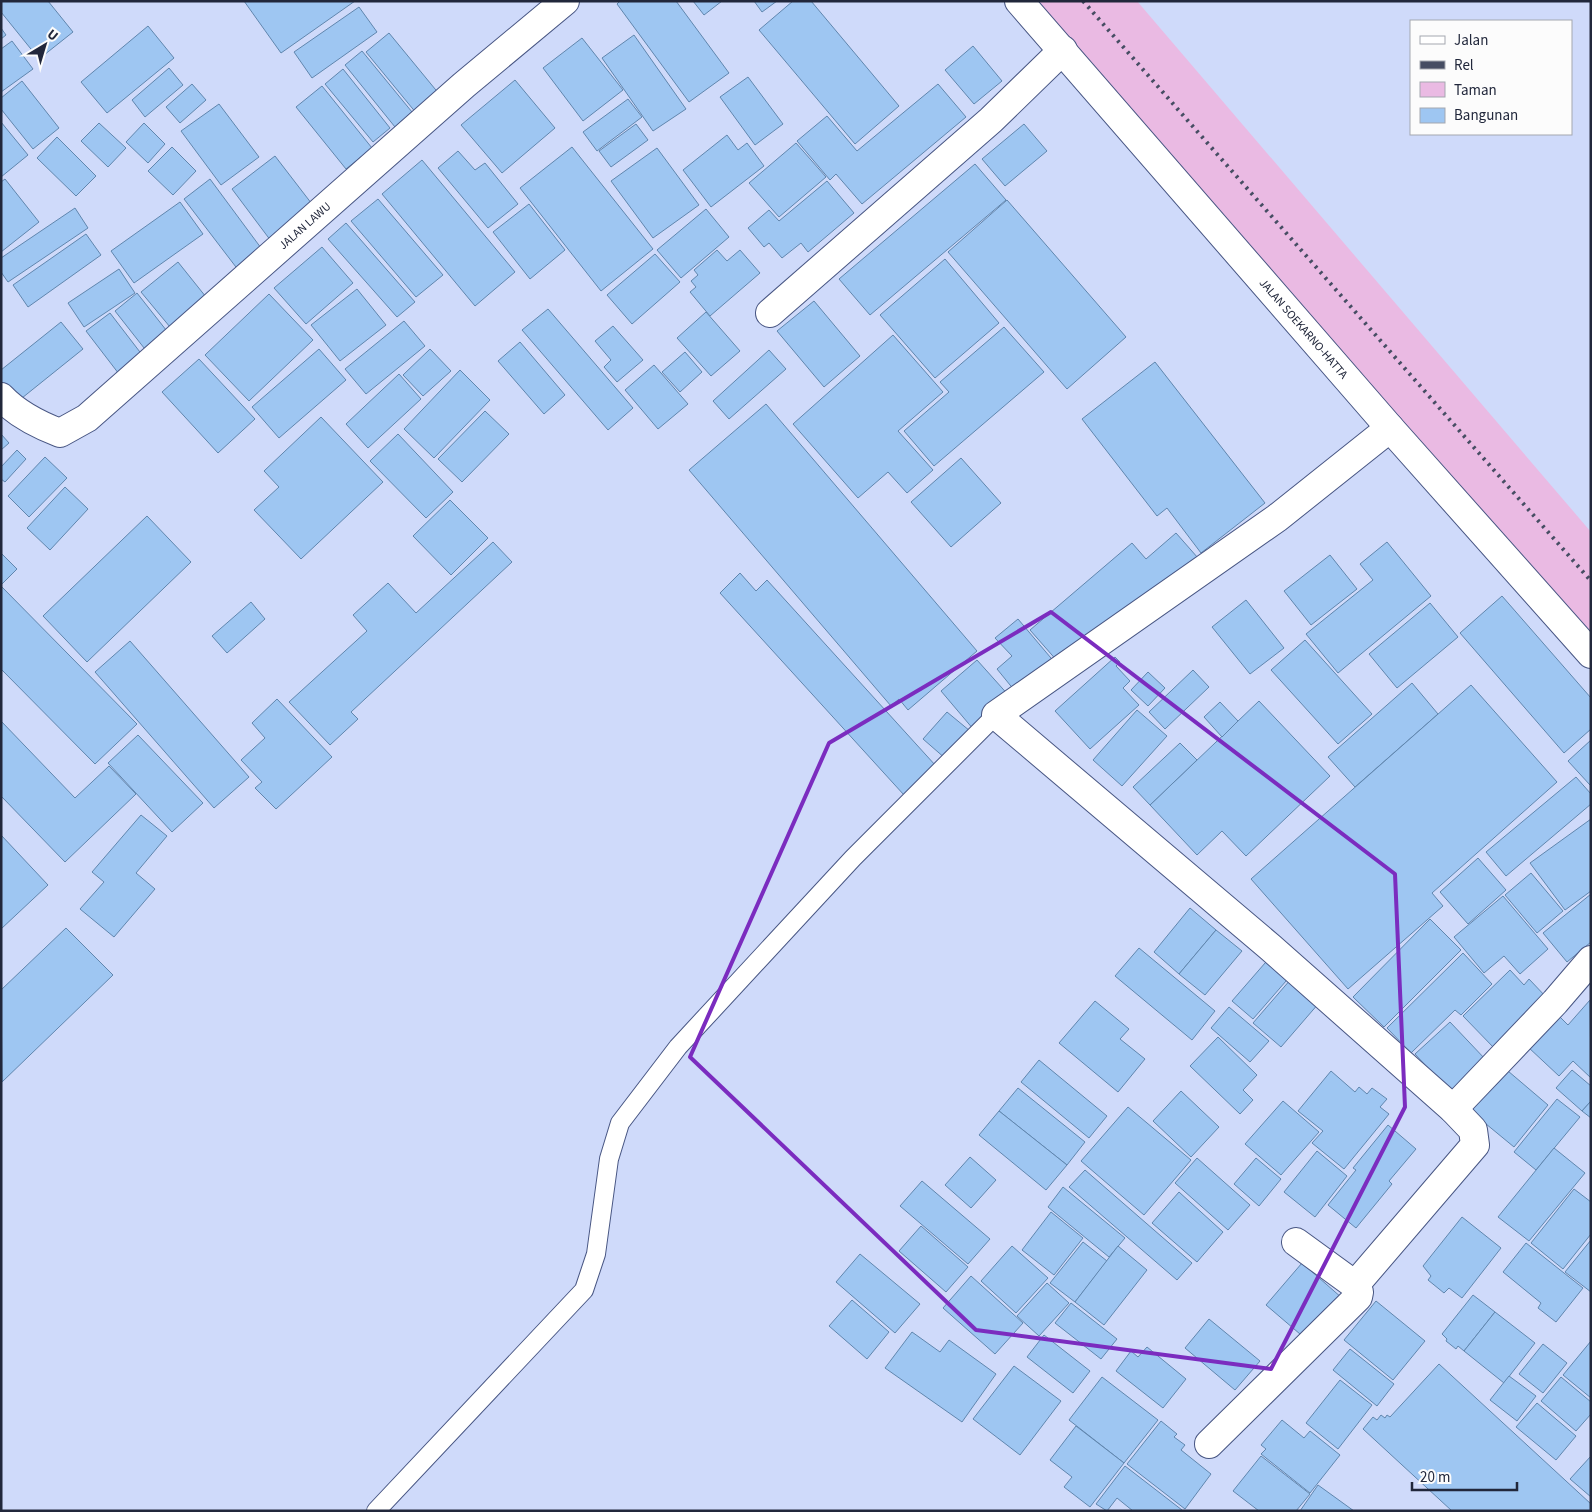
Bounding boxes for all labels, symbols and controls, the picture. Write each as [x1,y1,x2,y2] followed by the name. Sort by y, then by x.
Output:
[20,20,70,70] north arrow
[1410,20,1572,135] legend
[43,25,62,46] text: U
[1454,30,1488,51] text: Jalan
[1454,55,1474,76] text: Rel
[1454,80,1497,101] text: Taman
[1454,105,1518,126] text: Bangunan
[275,198,335,254] street label: JALAN LAWU
[1255,275,1352,383] street label: JALAN SOEKARNO-HATTA
[1412,1460,1517,1492] scale bar
[1420,1467,1450,1488] text: 20 m

